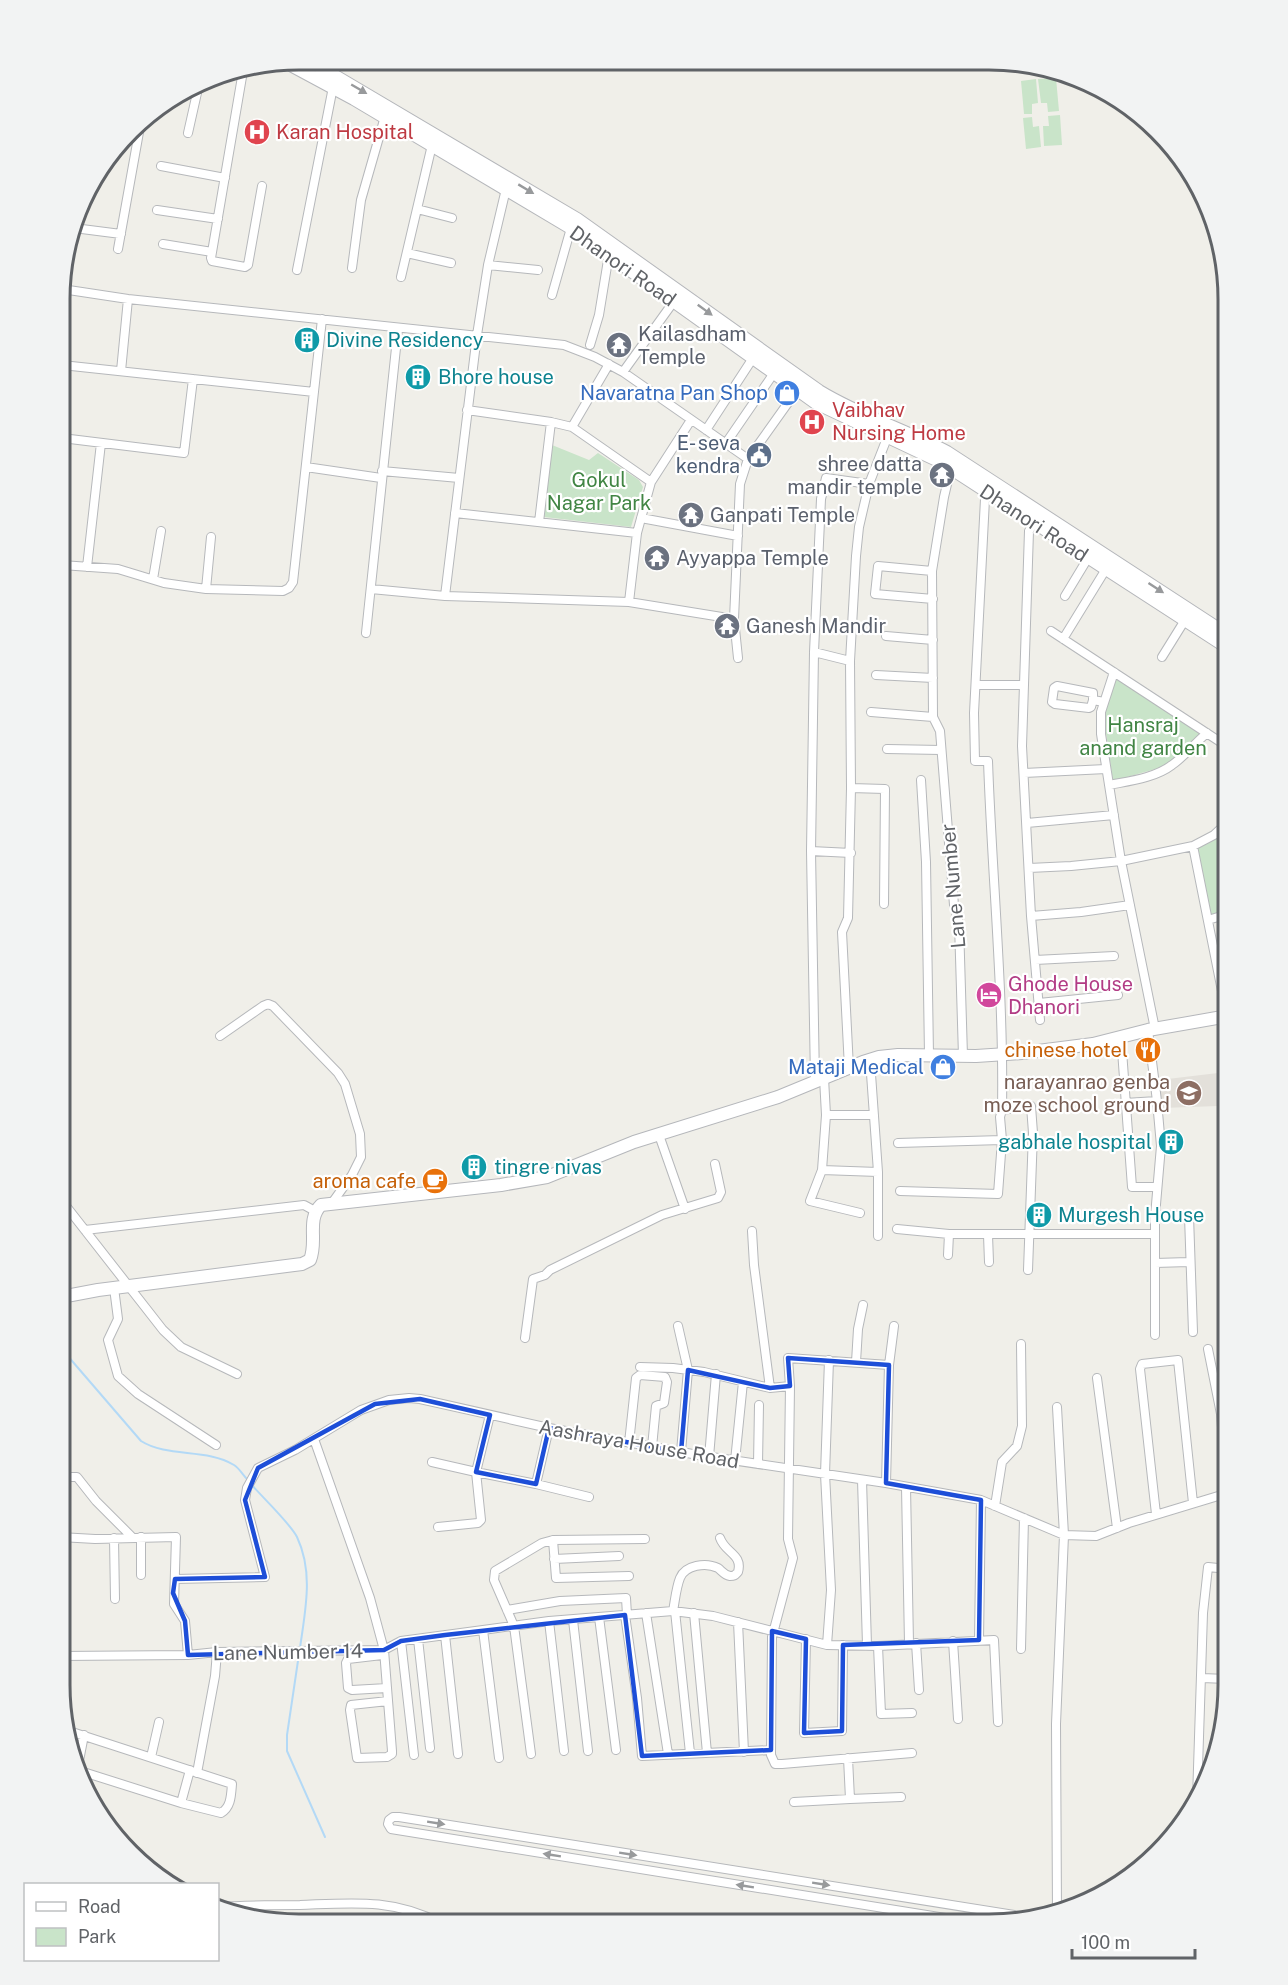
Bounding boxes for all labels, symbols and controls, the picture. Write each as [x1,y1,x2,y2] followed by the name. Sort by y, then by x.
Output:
[351,84,367,95] one-way arrow
[242,117,272,147] hospital icon: Karan Hospital
[276,120,414,144] place label: Karan Hospital
[518,183,535,193] one-way arrow
[565,221,681,311] street label: Dhanori Road
[697,304,713,316] one-way arrow
[638,322,747,369] place label: Kailasdham Temple
[292,325,322,355] building icon: Divine Residency
[326,328,484,352] place label: Divine Residency
[604,330,634,360] temple icon: Kailasdham Temple
[403,362,433,392] building icon: Bhore house
[438,365,554,389] place label: Bhore house
[772,378,802,408] shop icon: Navaratna Pan Shop
[580,381,768,405] place label: Navaratna Pan Shop
[832,398,966,445] place label: Vaibhav Nursing Home
[797,407,827,437] hospital icon: Vaibhav Nursing Home
[676,431,740,478] place label: E- seva kendra
[744,440,774,470] public building icon: E- seva kendra
[787,452,922,499] place label: shree datta mandir temple
[927,460,957,490] temple icon: shree datta mandir temple
[547,468,651,515] park label: Gokul Nagar Park
[975,479,1093,567] street label: Dhanori Road
[676,500,706,530] temple icon: Ganpati Temple
[710,503,855,527] place label: Ganpati Temple
[642,543,672,573] temple icon: Ayyappa Temple
[676,546,829,570] place label: Ayyappa Temple
[1147,583,1164,594] one-way arrow
[712,611,742,641] temple icon: Ganesh Mandir
[746,614,886,638] place label: Ganesh Mandir
[1079,713,1207,760] park label: Hansraj anand garden
[936,822,970,949] street label: Lane Number
[1008,972,1133,1019] place label: Ghode House Dhanori
[974,980,1004,1010] hotel icon: Ghode House Dhanori
[1133,1035,1163,1065] restaurant icon: chinese hotel
[1004,1038,1128,1062] place label: chinese hotel
[928,1052,958,1082] shop icon: Mataji Medical
[788,1055,924,1079] place label: Mataji Medical
[984,1070,1170,1117] place label: narayanrao genba moze school ground
[1174,1078,1204,1108] school or university icon: narayanrao genba moze school ground
[1156,1127,1186,1157] building icon: gabhale hospital
[998,1130,1152,1154] place label: gabhale hospital
[459,1152,489,1182] building icon: tingre nivas
[494,1155,602,1179] place label: tingre nivas
[420,1166,450,1196] cafe icon: aroma cafe
[312,1169,416,1193] place label: aroma cafe
[1024,1200,1054,1230] building icon: Murgesh House
[1058,1203,1204,1227] place label: Murgesh House
[537,1415,741,1473] street label: Aashraya House Road
[212,1639,364,1665] street label: Lane Number 14
[426,1819,445,1828] one-way arrow
[619,1850,638,1859] one-way arrow
[543,1851,562,1860] one-way arrow
[812,1879,831,1888] one-way arrow
[735,1881,754,1890] one-way arrow
[24,1883,219,1961] legend
[78,1896,121,1917] text: Road
[1072,1922,1195,1960] scale bar
[78,1926,116,1947] text: Park
[1081,1932,1130,1953] text: 100 m

